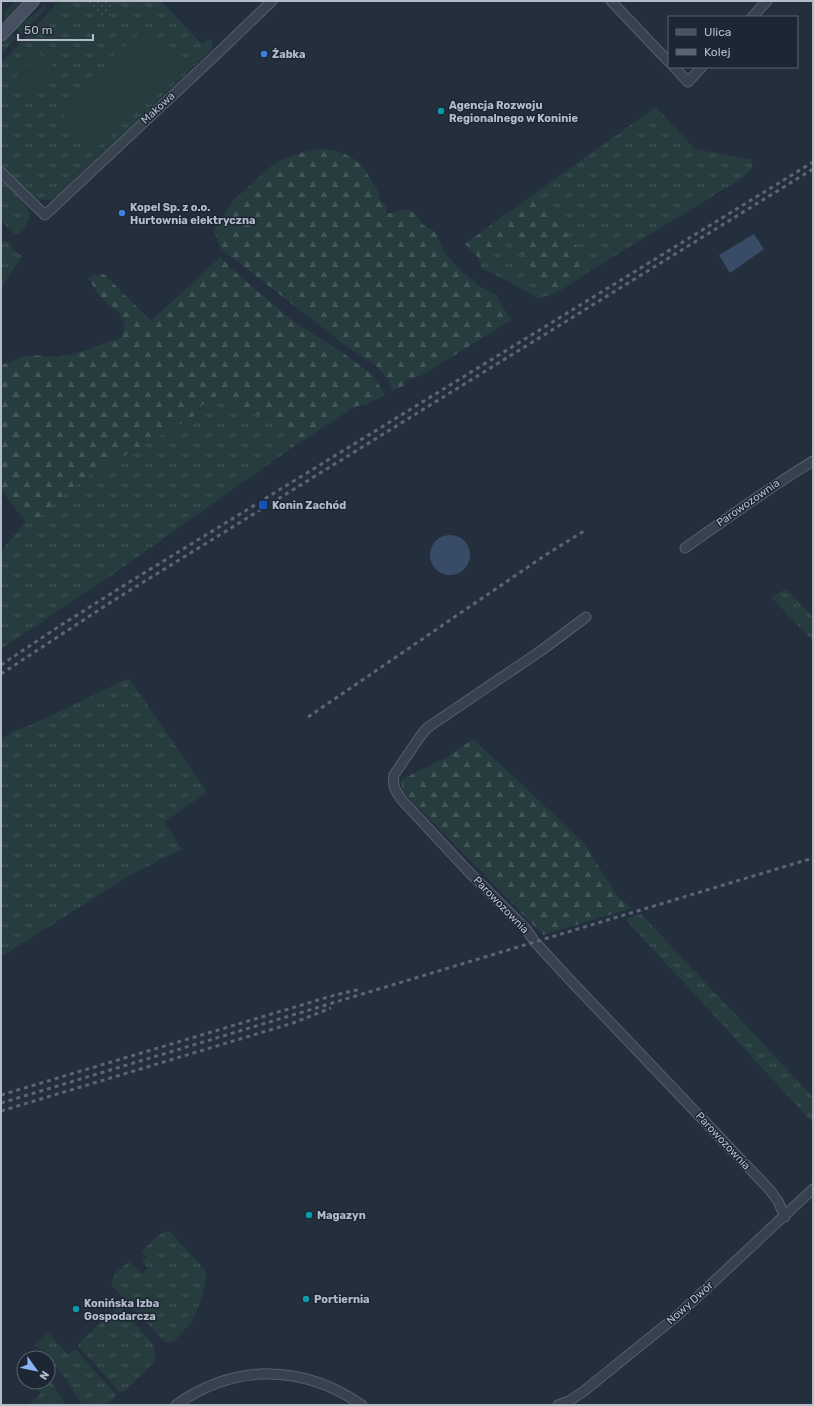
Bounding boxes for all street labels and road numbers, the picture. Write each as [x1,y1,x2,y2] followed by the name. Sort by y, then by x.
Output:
[139,89,177,127] street label: Makowa
[714,476,782,530] street label: Parowozownia
[471,874,531,936] street label: Parowozownia
[693,1109,753,1173] street label: Parowozownia
[664,1278,716,1327] street label: Nowy Dwór

